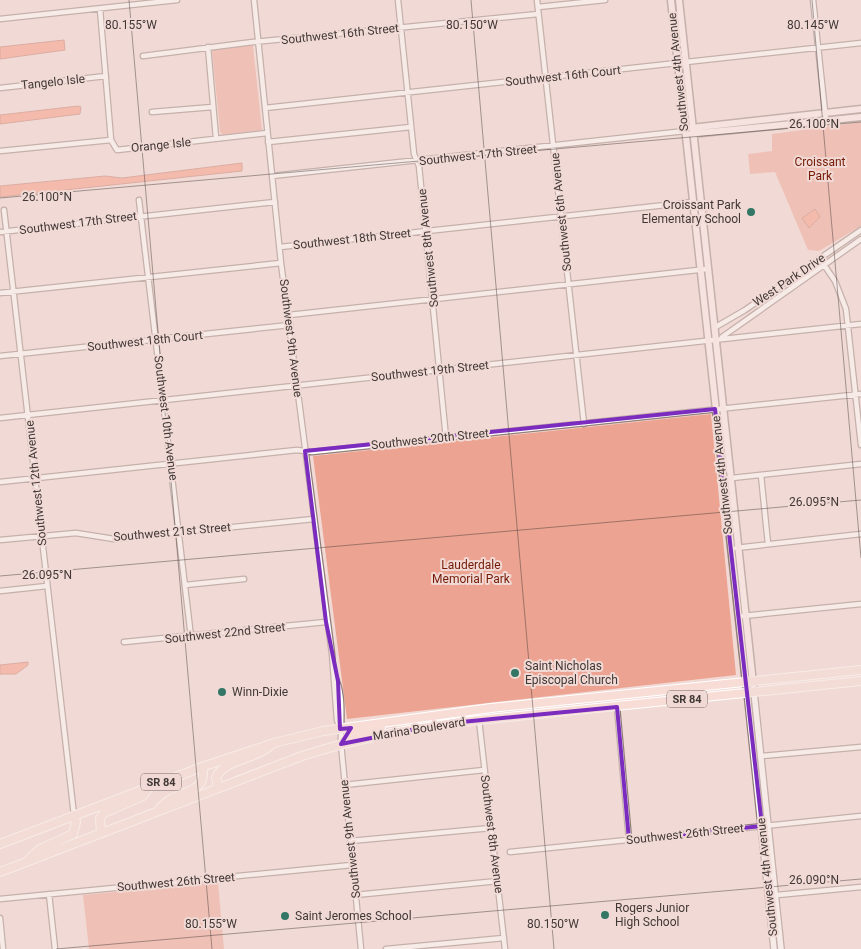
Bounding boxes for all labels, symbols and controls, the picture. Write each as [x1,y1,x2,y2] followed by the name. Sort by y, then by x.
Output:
[665,12,691,132] street label: Southwest 4th Avenue
[105,18,157,32] text: 80.155°W
[446,18,498,32] text: 80.150°W
[787,18,839,32] text: 80.145°W
[280,21,400,47] street label: Southwest 16th Street
[505,63,622,89] street label: Southwest 16th Court
[20,72,86,92] street label: Tangelo Isle
[789,117,839,131] text: 26.100°N
[130,135,192,155] street label: Orange Isle
[418,142,538,168] street label: Southwest 17th Street
[548,152,574,272] street label: Southwest 6th Avenue
[795,155,846,183] park label: Croissant Park
[415,188,441,308] street label: Southwest 8th Avenue
[22,190,72,204] text: 26.100°N
[641,198,742,226] place label: Croissant Park Elementary School
[745,206,757,218] marker: Croissant Park Elementary School
[18,209,138,237] street label: Southwest 17th Street
[292,226,412,252] street label: Southwest 18th Street
[750,251,828,309] street label: West Park Drive
[277,278,305,398] street label: Southwest 9th Avenue
[87,328,204,354] street label: Southwest 18th Court
[151,355,181,481] street label: Southwest 10th Avenue
[370,358,490,384] street label: Southwest 19th Street
[709,415,735,535] street label: Southwest 4th Avenue
[22,420,50,546] street label: Southwest 12th Avenue
[370,426,490,452] street label: Southwest 20th Street
[789,495,839,509] text: 26.095°N
[113,520,231,544] street label: Southwest 21st Street
[432,558,511,586] park label: Lauderdale Memorial Park
[22,568,72,582] text: 26.095°N
[164,620,286,646] street label: Southwest 22nd Street
[525,659,618,687] place label: Saint Nicholas Episcopal Church
[509,667,521,679] marker: Saint Nicholas Episcopal Church
[232,685,288,699] place label: Winn-Dixie
[216,686,228,698] marker: Winn-Dixie
[667,691,707,708] road number: SR 84
[372,715,466,743] street label: Marina Boulevard
[141,774,181,790] road number: SR 84
[478,774,506,894] street label: Southwest 8th Avenue
[337,779,363,899] street label: Southwest 9th Avenue
[754,817,780,937] street label: Southwest 4th Avenue
[625,821,745,847] street label: Southwest 26th Street
[116,870,236,894] street label: Southwest 26th Street
[789,873,839,887] text: 26.090°N
[615,901,689,929] place label: Rogers Junior High School
[295,909,412,923] place label: Saint Jeromes School
[599,909,611,921] marker: Rogers Junior High School
[279,910,291,922] marker: Saint Jeromes School
[185,917,237,931] text: 80.155°W
[527,917,579,931] text: 80.150°W

